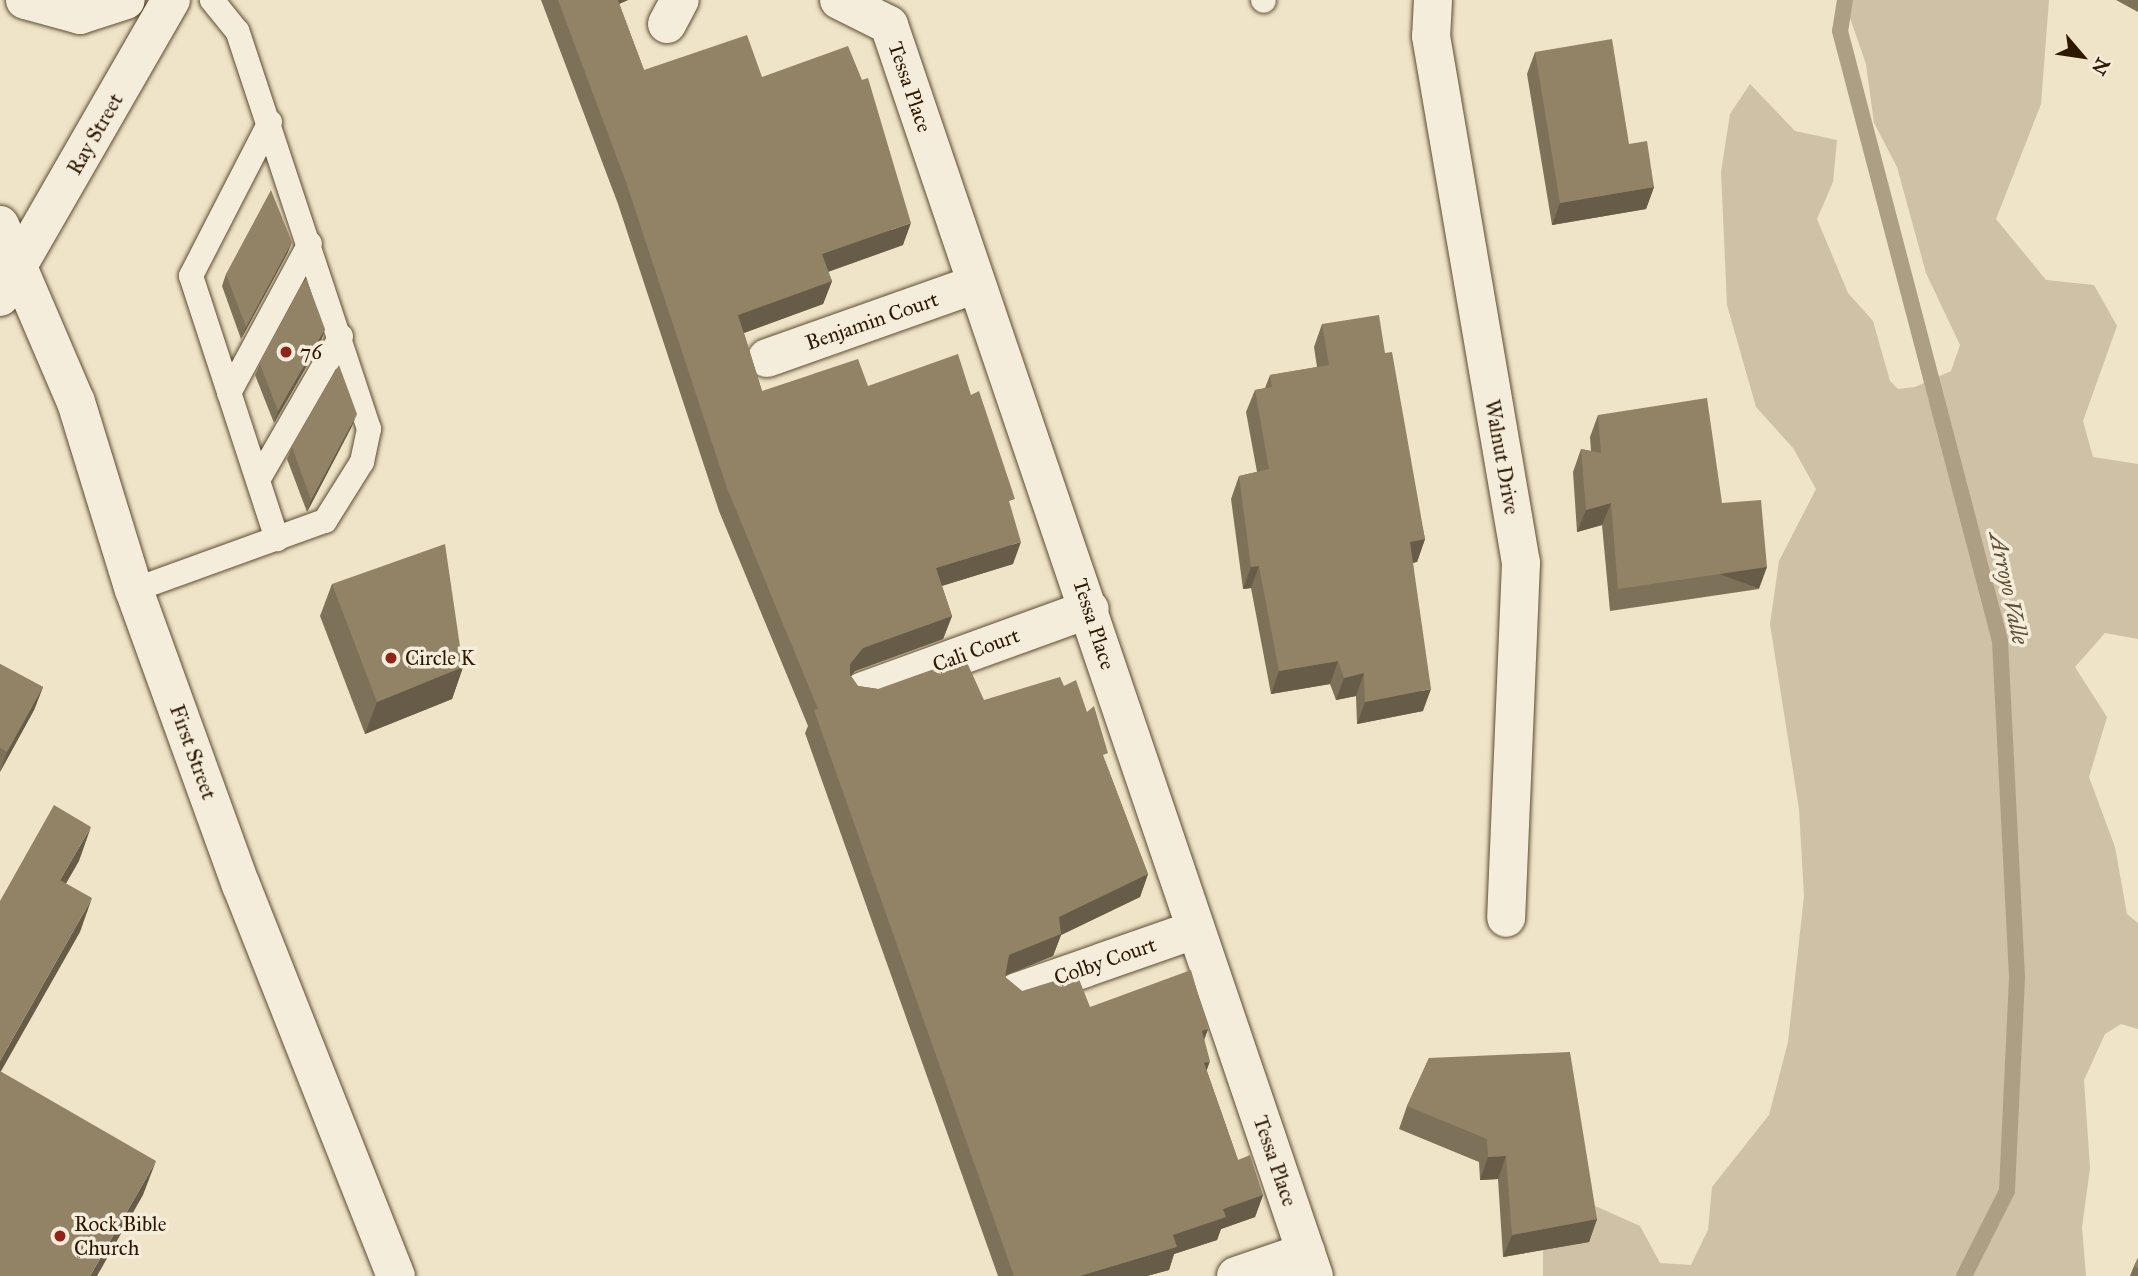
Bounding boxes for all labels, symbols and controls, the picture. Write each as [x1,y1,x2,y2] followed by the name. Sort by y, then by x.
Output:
[2047,21,2117,91] north arrow
[883,38,937,136] street label: Tessa Place
[2087,54,2115,79] text: N
[62,89,128,179] street label: Ray Street
[802,286,942,356] street label: Benjamin Court
[300,339,322,365] place label: 76
[278,344,294,360] marker: 76
[1479,397,1525,517] street label: Walnut Drive
[1984,529,2034,647] water label: Arroyo Valle
[1067,575,1121,673] street label: Tessa Place
[929,623,1023,677] street label: Cali Court
[405,645,476,671] place label: Circle K
[383,650,399,666] marker: Circle K
[164,701,222,803] street label: First Street
[1051,932,1159,990] street label: Colby Court
[1248,1112,1302,1210] street label: Tessa Place
[74,1211,166,1261] place label: Rock Bible Church
[52,1228,68,1244] marker: Rock Bible Church

